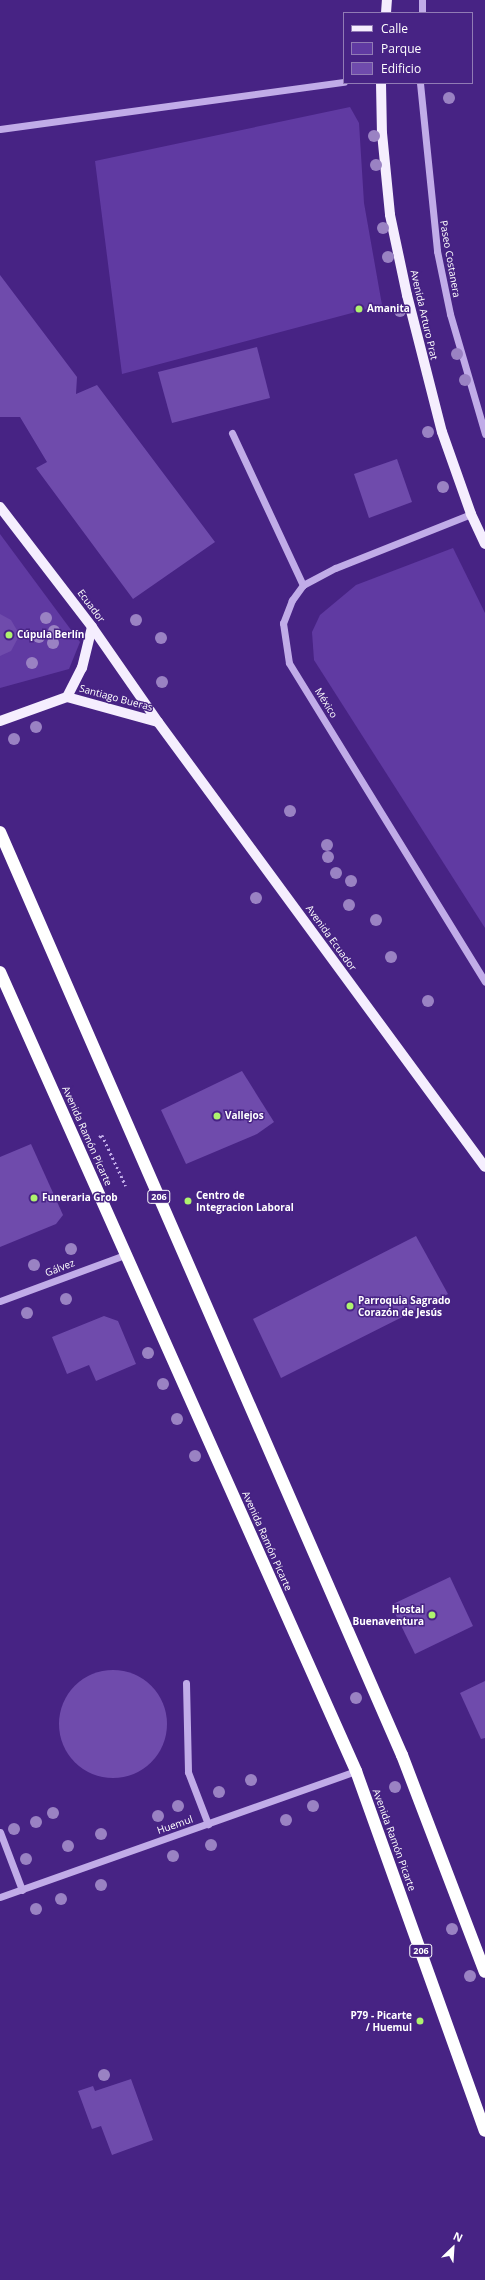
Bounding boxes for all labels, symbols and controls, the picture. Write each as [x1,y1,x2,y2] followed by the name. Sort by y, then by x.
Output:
[343,12,473,84] legend
[381,20,408,37] text: Calle
[381,40,421,57] text: Parque
[381,60,421,77] text: Edificio
[437,219,463,299] street label: Paseo Costanera
[408,269,440,361] street label: Avenida Arturo Prat
[367,303,410,315] place label: Amanita
[354,304,364,314] marker: Amanita
[75,587,107,625] street label: Ecuador
[17,629,84,641] place label: Cúpula Berlín
[4,630,14,640] marker: Cúpula Berlín
[78,682,154,714] street label: Santiago Bueras
[312,686,340,720] street label: México
[303,903,359,973] street label: Avenida Ecuador
[60,1084,114,1188] street label: Avenida Ramón Picarte
[225,1110,264,1122] place label: Vallejos
[212,1111,222,1121] marker: Vallejos
[196,1189,294,1212] place label: Centro de Integracion Laboral
[147,1190,171,1204] road number: 206
[42,1192,118,1204] place label: Funeraria Grob
[29,1193,39,1203] marker: Funeraria Grob
[183,1196,193,1206] marker: Centro de Integracion Laboral
[44,1257,76,1279] street label: Gálvez
[358,1294,450,1318] place label: Parroquia Sagrado Corazón de Jesús
[345,1301,355,1311] marker: Parroquia Sagrado Corazón de Jesús
[240,1489,294,1593] street label: Avenida Ramón Picarte
[353,1603,424,1626] place label: Hostal Buenaventura
[427,1610,437,1620] marker: Hostal Buenaventura
[370,1787,418,1893] street label: Avenida Ramón Picarte
[156,1813,194,1837] street label: Huemul
[409,1944,433,1958] road number: 206
[351,2009,412,2032] place label: P79 - Picarte / Huemul
[415,2016,425,2026] marker: P79 - Picarte / Huemul
[433,2228,473,2268] north arrow
[451,2228,466,2245] text: N

